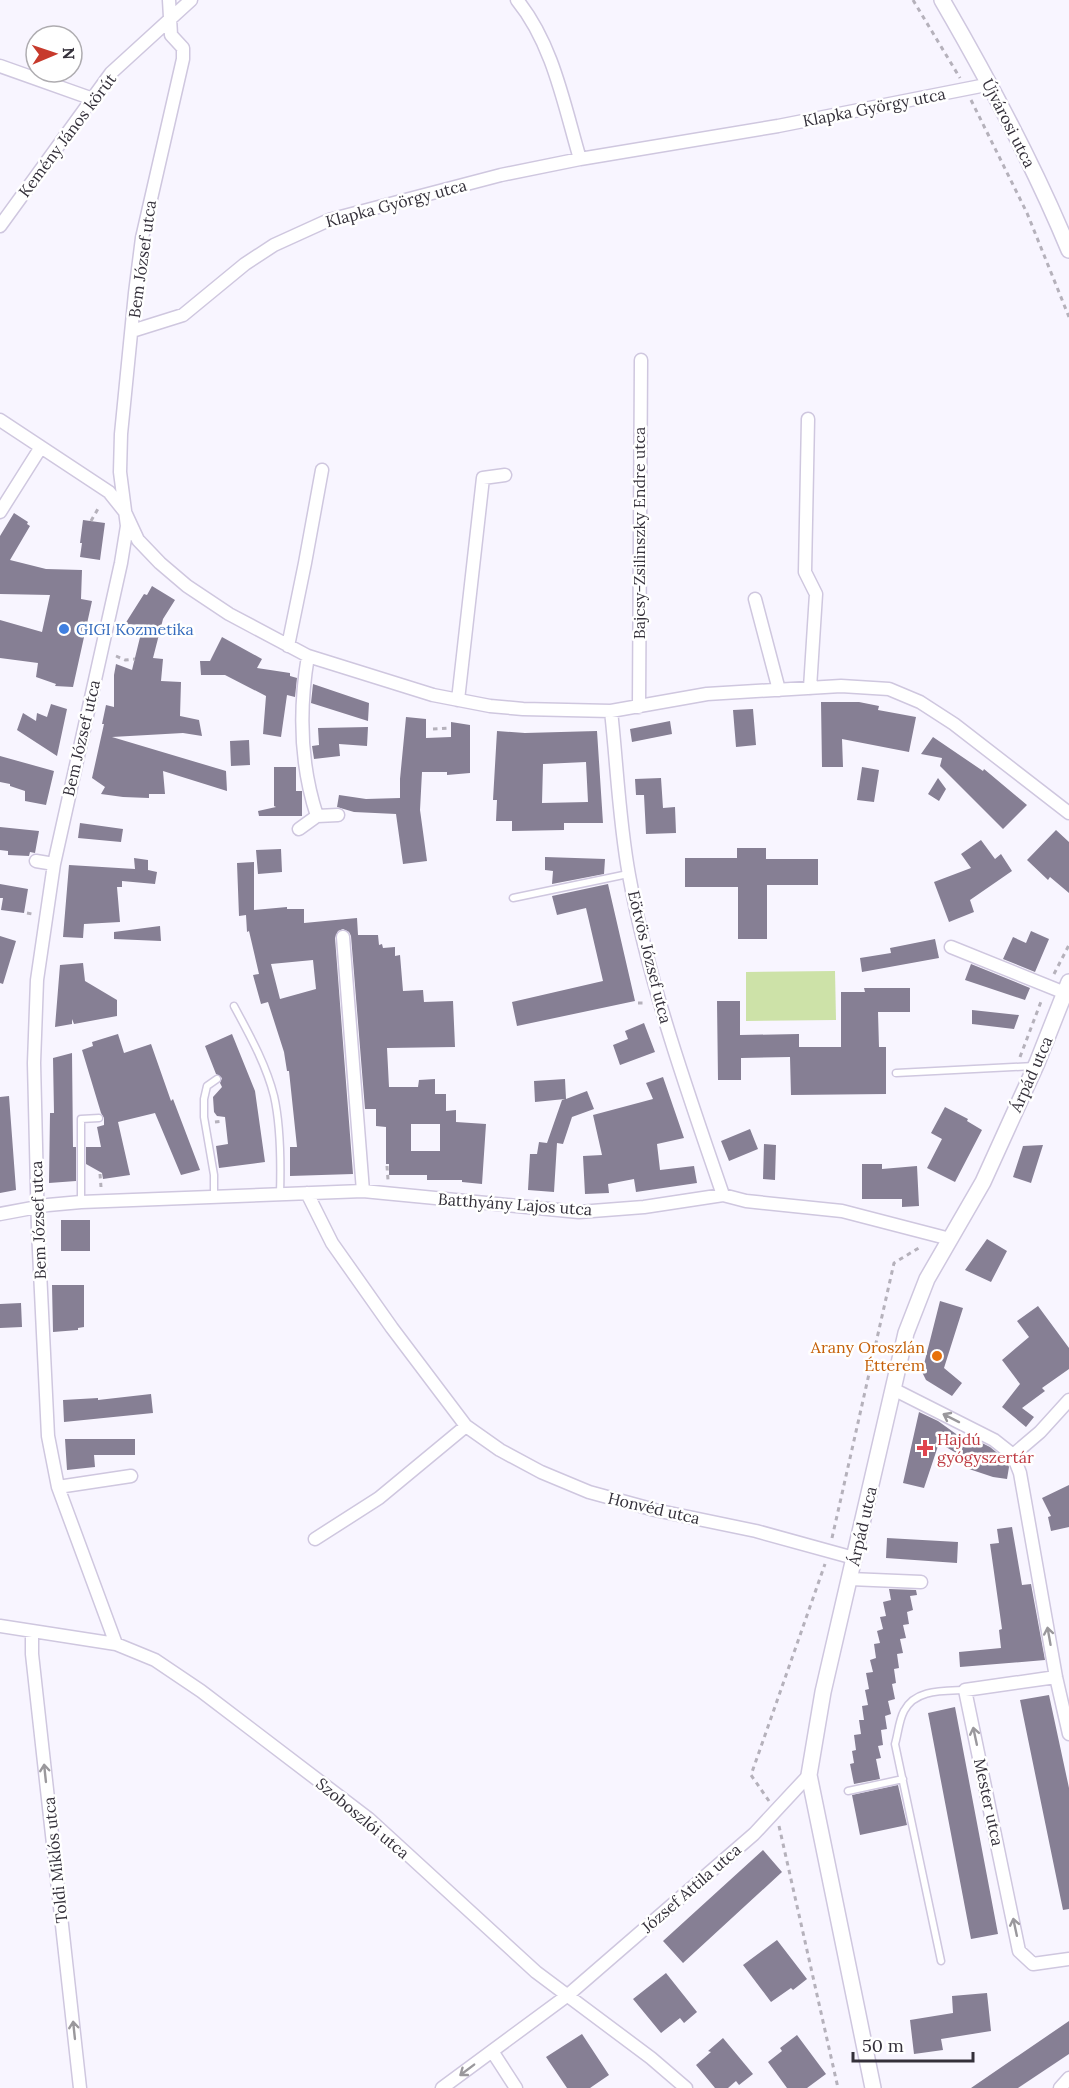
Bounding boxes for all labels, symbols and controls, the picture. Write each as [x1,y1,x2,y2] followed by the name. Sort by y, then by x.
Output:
[24,24,84,84] north arrow
[59,47,79,60] text: N
[14,69,121,201] street label: Kemény János körút
[978,75,1040,171] street label: Újvárosi utca
[801,83,947,131] street label: Klapka György utca
[323,175,469,231] street label: Klapka György utca
[124,199,160,319] street label: Bem József utca
[629,427,649,639] street label: Bajcsy-Zsilinszky Endre utca
[76,619,194,639] place label: GIGI Kozmetika
[57,622,71,636] marker: GIGI Kozmetika
[58,678,104,798] street label: Bem József utca
[624,888,676,1026] street label: Eötvös József utca
[1005,1033,1057,1116] street label: Árpád utca
[26,1160,50,1280] street label: Bem József utca
[437,1189,593,1219] street label: Batthyány Lajos utca
[810,1337,925,1375] place label: Arany Oroszlán Étterem
[930,1349,944,1363] marker: Arany Oroszlán Étterem
[942,1412,960,1423] one-way arrow
[937,1429,1034,1467] place label: Hajdú gyógyszertár
[918,1441,932,1455] marker: Hajdú gyógyszertár
[843,1484,881,1569] street label: Árpád utca
[606,1488,702,1528] street label: Honvéd utca
[1043,1627,1054,1646] one-way arrow
[969,1727,980,1746] one-way arrow
[970,1756,1008,1848] street label: Mester utca
[40,1764,51,1784] one-way arrow
[312,1773,414,1863] street label: Szoboszlói utca
[38,1796,72,1924] street label: Toldi Miklós utca
[636,1839,745,1937] street label: József Attila utca
[1008,1918,1020,1937] one-way arrow
[68,2020,79,2040] one-way arrow
[853,2025,973,2063] scale bar
[862,2034,904,2057] text: 50 m
[460,2063,476,2076] one-way arrow

